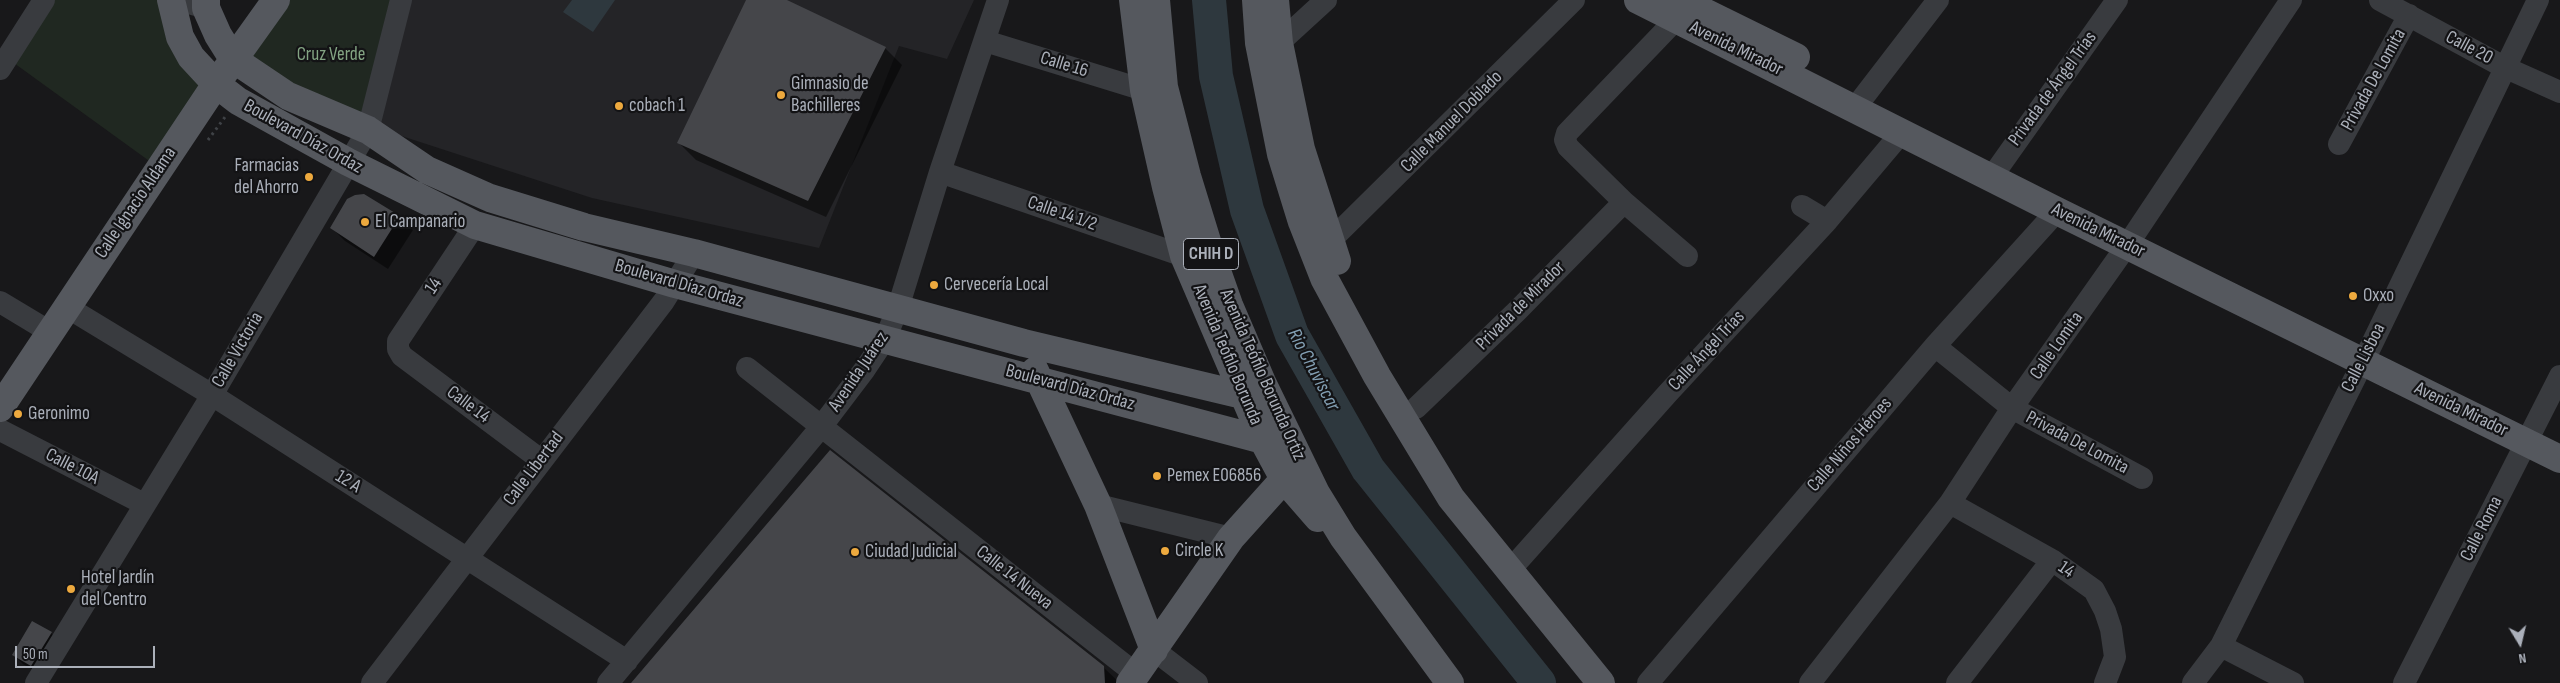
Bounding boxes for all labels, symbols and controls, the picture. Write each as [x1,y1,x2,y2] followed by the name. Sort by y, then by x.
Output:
[1686,17,1786,81] street label: Avenida Mirador
[2337,25,2411,135] street label: Privada De Lomita
[2441,26,2497,70] street label: Calle 20
[2004,27,2102,151] street label: Privada de Ángel Trías
[297,44,365,66] park label: Cruz Verde
[1037,47,1091,83] street label: Calle 16
[1396,66,1508,178] street label: Calle Manuel Doblado
[791,73,869,117] place label: Gimnasio de Bachilleres
[775,89,787,101] marker: Gimnasio de Bachilleres
[240,95,366,179] street label: Boulevard Díaz Ordaz
[629,95,685,117] place label: cobach 1
[613,100,625,112] marker: cobach 1
[90,143,182,263] street label: Calle Ignacio Aldama
[234,155,299,199] place label: Farmacias del Ahorro
[303,171,315,183] marker: Farmacias del Ahorro
[1024,192,1100,236] street label: Calle 14 1/2
[2048,199,2148,263] street label: Avenida Mirador
[375,211,465,233] place label: El Campanario
[359,216,371,228] marker: El Campanario
[1184,238,1238,270] road number: CHIH D
[612,255,746,313] street label: Boulevard Díaz Ordaz
[1472,257,1570,355] street label: Privada de Mirador
[420,274,448,298] street label: 14
[944,274,1049,296] place label: Cervecería Local
[928,279,940,291] marker: Cervecería Local
[1187,281,1267,429] street label: Avenida Teófilo Borunda
[2363,285,2394,307] place label: Oxxo
[1214,286,1310,464] street label: Avenida Teófilo Borunda Ortiz
[2347,290,2359,302] marker: Oxxo
[1664,306,1750,396] street label: Calle Ángel Trías
[207,308,269,392] street label: Calle Victoria
[2025,308,2089,384] street label: Calle Lomita
[2337,320,2391,396] street label: Calle Lisboa
[1281,325,1345,415] water label: Rio Chuviscar
[824,328,894,416] street label: Avenida Juárez
[1003,360,1137,416] street label: Boulevard Díaz Ordaz
[2411,378,2511,442] street label: Avenida Mirador
[442,381,494,429] street label: Calle 14
[1803,393,1897,497] street label: Calle Niños Héroes
[28,403,90,425] place label: Geronimo
[2022,406,2132,480] street label: Privada De Lomita
[12,408,24,420] marker: Geronimo
[499,428,569,510] street label: Calle Libertad
[41,444,103,490] street label: Calle 10A
[331,465,365,499] street label: 12 A
[1167,465,1261,487] place label: Pemex E06856
[1151,470,1163,482] marker: Pemex E06856
[2456,493,2508,565] street label: Calle Roma
[1175,540,1223,562] place label: Circle K
[865,541,957,563] place label: Ciudad Judicial
[971,541,1057,615] street label: Calle 14 Nueva
[1159,545,1171,557] marker: Circle K
[849,546,861,558] marker: Ciudad Judicial
[2053,556,2079,584] street label: 14
[81,567,154,611] place label: Hotel Jardín del Centro
[65,583,77,595] marker: Hotel Jardín del Centro
[2495,618,2545,668] north arrow
[18,636,158,668] scale bar
[23,645,48,664] text: 50 m
[2517,649,2527,667] text: N

